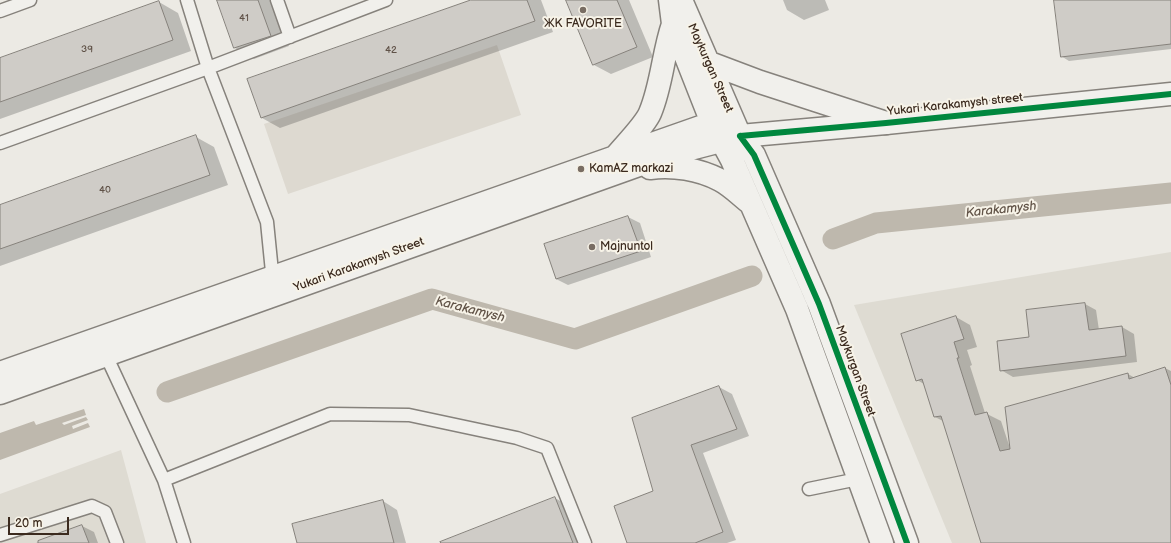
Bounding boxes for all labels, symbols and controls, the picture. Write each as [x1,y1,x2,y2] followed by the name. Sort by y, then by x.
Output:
[578,5,588,15] marker: ЖК FAVORITE
[239,12,249,24] house number: 41
[544,17,622,31] place label: ЖК FAVORITE
[684,21,736,115] street label: Maykurgan Street
[81,43,93,55] house number: 39
[385,44,397,56] house number: 42
[886,91,1024,119] street label: Yukari Karakamysh street
[589,162,673,176] place label: KamAZ markazi
[576,164,586,174] marker: KamAZ markazi
[99,184,111,196] house number: 40
[965,199,1037,221] water label: Karakamysh
[292,235,426,295] street label: Yukari Karakamysh Street
[600,240,653,254] place label: Majnuntol
[587,242,597,252] marker: Majnuntol
[434,294,506,326] water label: Karakamysh
[832,323,878,419] street label: Maykurgan Street
[10,509,71,535] scale bar
[15,516,42,531] text: 20 m

